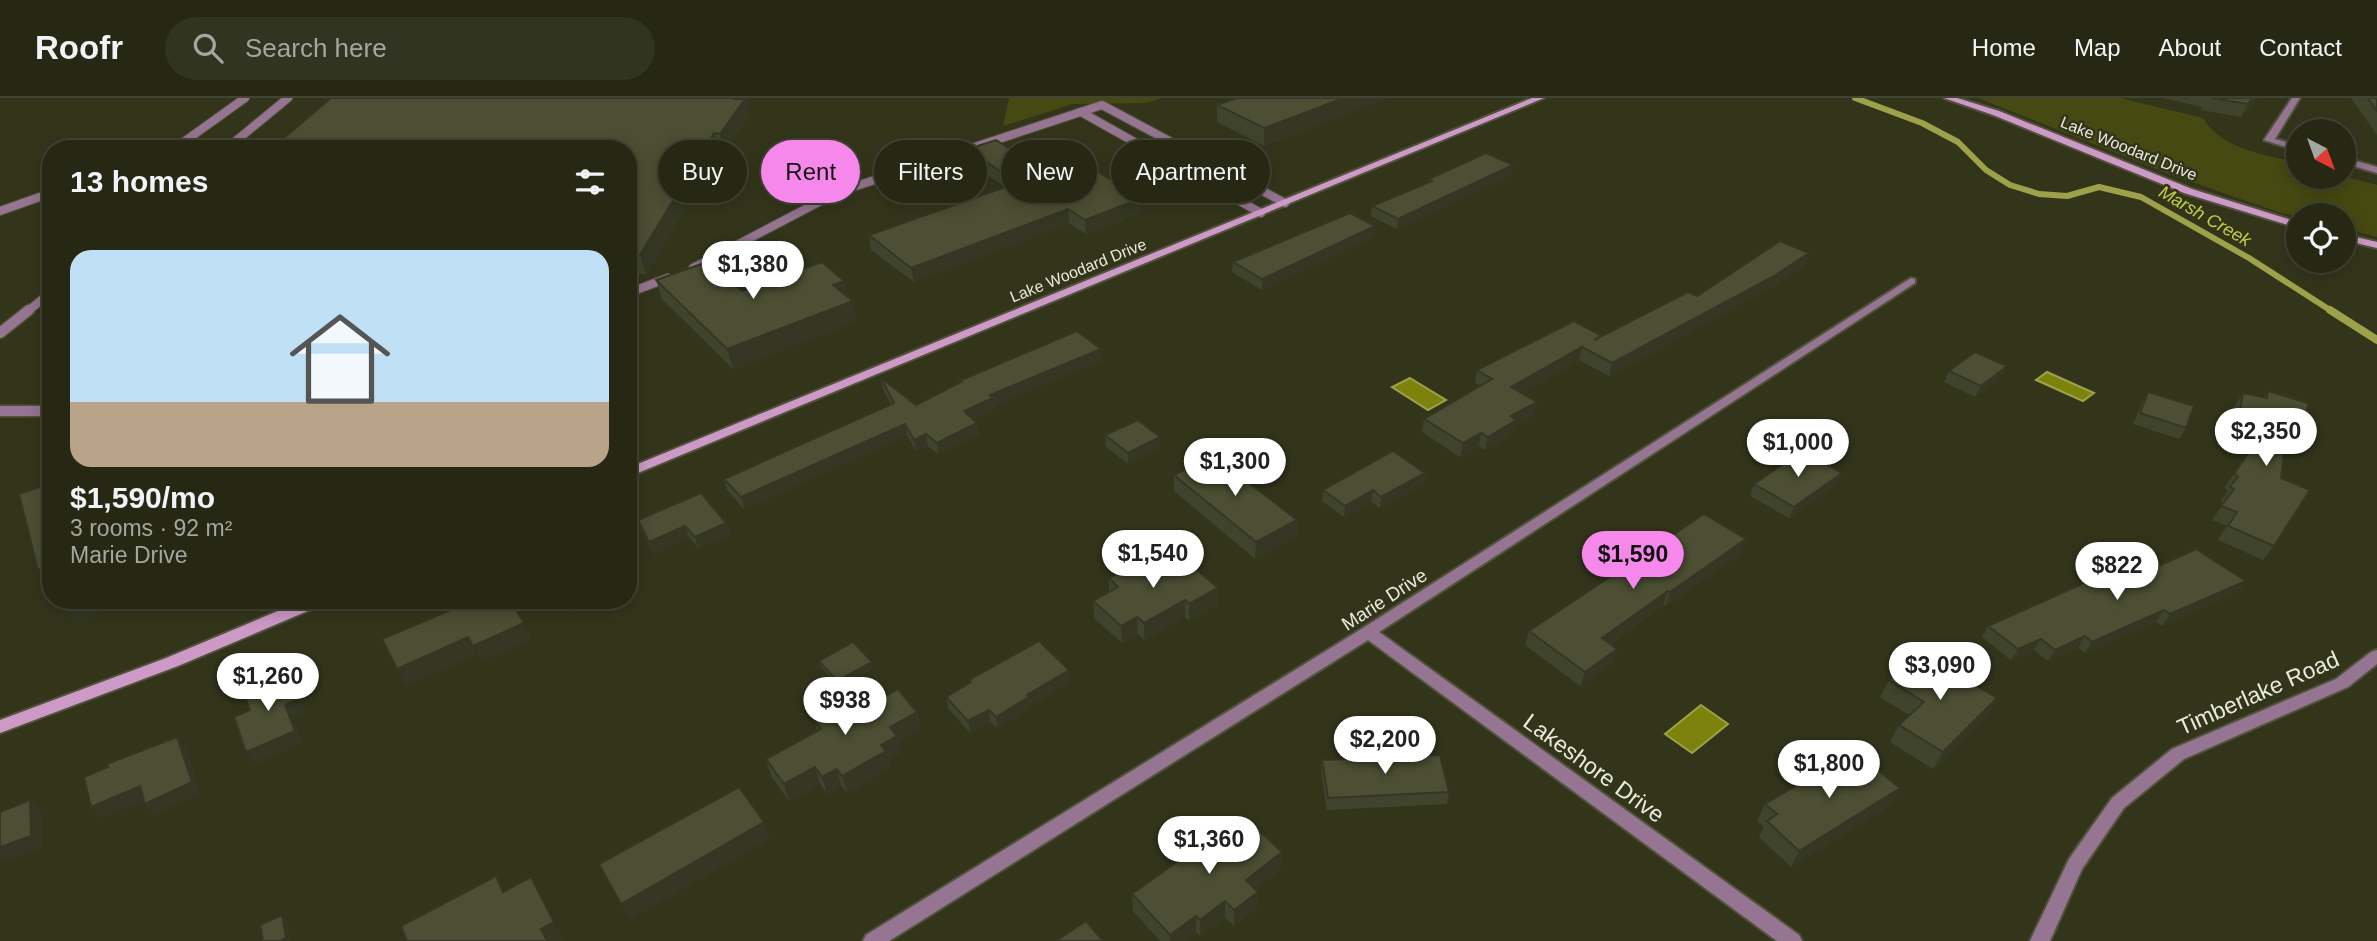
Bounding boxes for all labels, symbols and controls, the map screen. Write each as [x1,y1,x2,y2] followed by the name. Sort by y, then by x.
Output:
[165,17,655,80] search box
[35,29,123,66] text: Roofr
[189,29,227,67] icon: search
[245,33,387,63] text: Search here
[1972,34,2036,61] text: Home
[2074,34,2121,61] text: Map
[2159,34,2221,61] text: About
[2259,34,2342,61] text: Contact
[2058,113,2200,184] street label: Lake Woodard Drive
[2286,119,2356,189] north arrow
[2286,119,2356,273] map controls
[658,140,747,203] chip: Buy
[761,140,860,203] chip: Rent
[874,140,987,203] chip: Filters
[1001,140,1097,203] chip: New
[1111,140,1270,203] chip: Apartment
[571,163,609,201] icon: filters
[70,165,208,198] text: 13 homes
[2155,182,2255,251] water label: Marsh Creek
[2286,203,2356,273] button: locate
[1008,235,1149,306] street label: Lake Woodard Drive
[696,242,810,301] pin: $1,380
[718,251,788,277] text: $1,380
[277,296,403,422] icon: home
[2209,408,2323,468] pin: $2,350
[2231,418,2301,444] text: $2,350
[1741,420,1855,479] pin: $1,000
[1763,429,1833,455] text: $1,000
[1178,438,1292,498] pin: $1,300
[1200,448,1270,474] text: $1,300
[70,481,215,514] text: $1,590/mo
[70,515,232,541] text: 3 rooms · 92 m²
[1096,531,1210,590] pin: $1,540
[1576,532,1690,591] pin: $1,590
[1118,540,1188,566] text: $1,540
[1598,541,1668,567] text: $1,590
[70,542,188,568] text: Marie Drive
[2076,542,2158,602] pin: $822
[2091,552,2143,578] text: $822
[1338,564,1431,635] street label: Marie Drive
[1883,642,1997,702] pin: $3,090
[2173,646,2343,740] street label: Timberlake Road
[1905,652,1975,678] text: $3,090
[211,654,325,713] pin: $1,260
[233,663,303,689] text: $1,260
[804,678,886,737] pin: $938
[819,687,871,713] text: $938
[1519,708,1669,828] street label: Lakeshore Drive
[1328,716,1442,776] pin: $2,200
[1350,726,1420,752] text: $2,200
[1772,740,1886,800] pin: $1,800
[1794,750,1864,776] text: $1,800
[1152,816,1266,876] pin: $1,360
[1174,826,1244,852] text: $1,360

